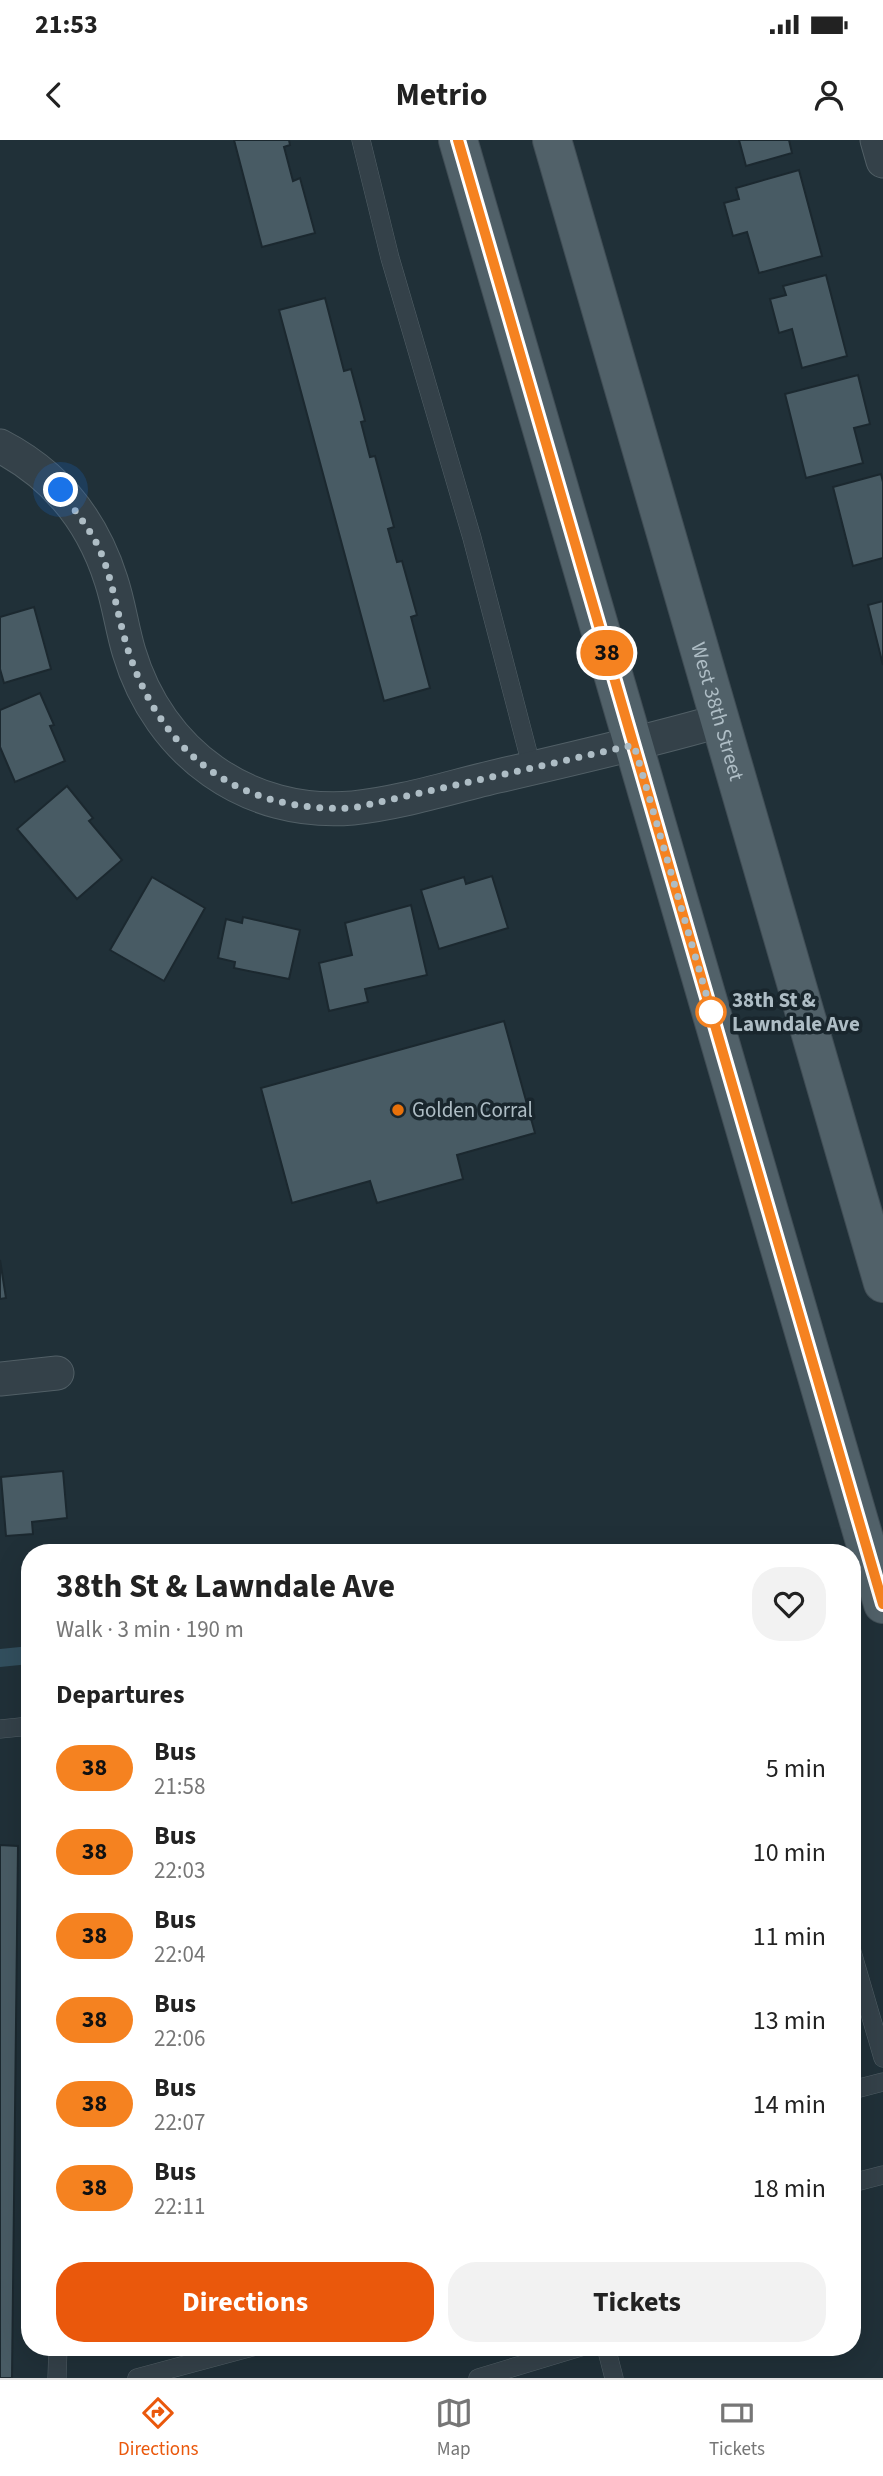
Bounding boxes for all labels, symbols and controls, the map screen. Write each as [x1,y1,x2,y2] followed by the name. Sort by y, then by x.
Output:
[35,6,98,43] text: 21:53
[395,72,488,118] text: Metrio
[35,76,73,114] icon: back
[810,76,848,114] icon: person
[43,472,78,507] your location
[576,630,638,676] line badge: 38
[594,635,620,670] text: 38
[683,639,752,784] street label: West 38th Street
[732,985,860,1039] place label: 38th St & Lawndale Ave
[696,997,726,1027] marker: 38th St & Lawndale Ave
[412,1095,533,1125] place label: Golden Corral
[390,1102,406,1118] marker: Golden Corral
[56,1563,395,1610] text: 38th St & Lawndale Ave
[752,1567,826,1641] button: heart
[56,1613,244,1646] text: Walk · 3 min · 190 m
[56,1676,184,1713] text: Departures
[154,1733,196,1770] text: Bus
[82,1750,107,1785] text: 38
[766,1750,826,1787] text: 5 min
[154,1770,205,1803] text: 21:58
[154,1817,196,1854] text: Bus
[82,1834,107,1869] text: 38
[753,1834,826,1871] text: 10 min
[154,1854,205,1887] text: 22:03
[154,1901,196,1938] text: Bus
[82,1918,107,1953] text: 38
[753,1918,826,1955] text: 11 min
[154,1938,205,1971] text: 22:04
[154,1985,196,2022] text: Bus
[82,2002,107,2037] text: 38
[753,2002,826,2039] text: 13 min
[154,2022,205,2055] text: 22:06
[154,2069,196,2106] text: Bus
[82,2086,107,2121] text: 38
[753,2086,826,2123] text: 14 min
[154,2106,205,2139] text: 22:07
[154,2153,196,2190] text: Bus
[82,2170,107,2205] text: 38
[753,2170,826,2207] text: 18 min
[154,2190,205,2223] text: 22:11
[56,2262,434,2342] button: Directions
[448,2262,826,2342] button: Tickets
[118,2394,199,2463] tab: Directions
[435,2394,473,2463] tab: Map
[709,2394,765,2463] tab: Tickets

